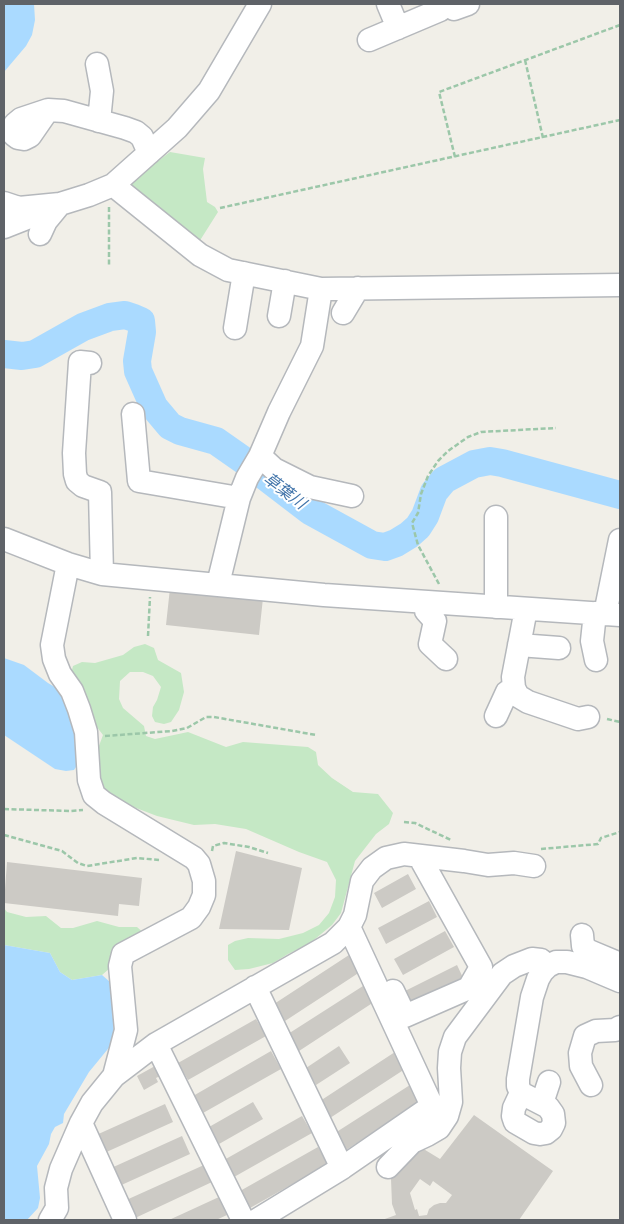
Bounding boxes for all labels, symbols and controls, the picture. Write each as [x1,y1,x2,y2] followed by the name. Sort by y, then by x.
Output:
[259,470,309,514] water label: 草葉川

